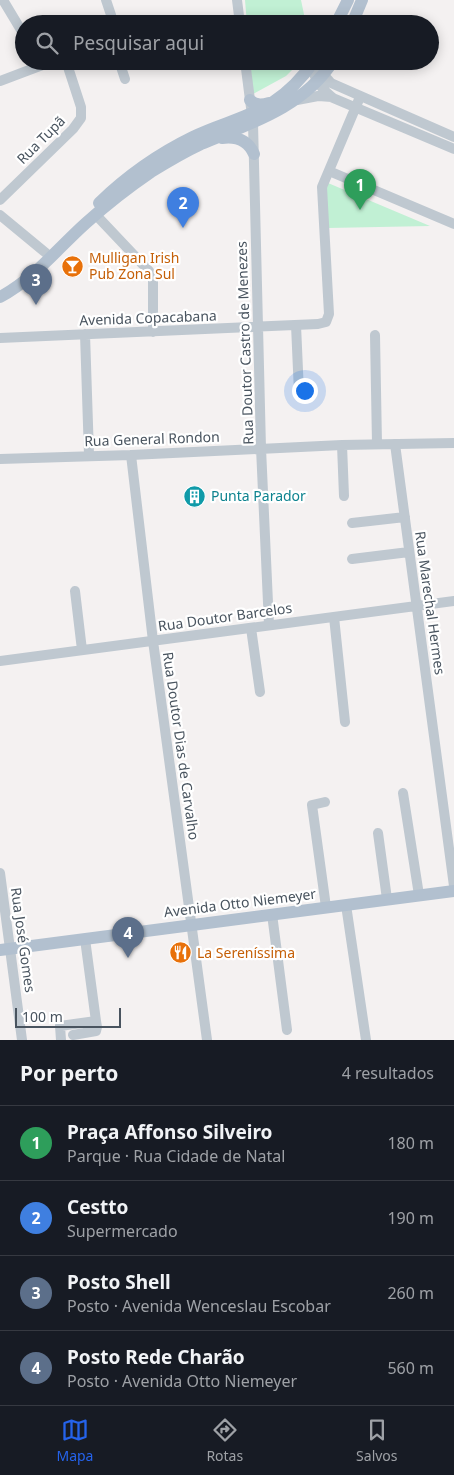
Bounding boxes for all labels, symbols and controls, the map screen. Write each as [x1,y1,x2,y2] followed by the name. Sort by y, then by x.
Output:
[15,15,439,70] search box
[33,29,61,57] icon: search
[73,30,204,56] text: Pesquisar aqui
[12,111,69,168] street label: Rua Tupã
[344,169,376,210] pin: 1
[167,187,199,228] pin: 2
[231,241,258,445] street label: Rua Doutor Castro de Menezes
[89,248,179,283] place label: Mulligan Irish Pub Zona Sul
[61,254,85,278] bar icon: Mulligan Irish Pub Zona Sul
[20,264,52,305] pin: 3
[79,306,217,329] street label: Avenida Copacabana
[292,378,318,404] your location
[84,427,220,450] street label: Rua General Rondon
[183,484,207,508] building icon: Punta Parador
[211,486,306,505] place label: Punta Parador
[411,530,450,676] street label: Rua Marechal Hermes
[157,598,293,635] street label: Rua Doutor Barcelos
[159,651,204,841] street label: Rua Doutor Dias de Carvalho
[163,884,317,921] street label: Avenida Otto Niemeyer
[7,886,40,994] street label: Rua José Gomes
[112,917,144,958] pin: 4
[169,941,193,965] restaurant icon: La Sereníssima
[197,943,295,962] place label: La Sereníssima
[15,1005,121,1028] scale bar
[22,1007,63,1026] text: 100 m
[20,1059,118,1087] text: Por perto
[342,1062,434,1084] text: 4 resultados
[67,1119,273,1145] text: Praça Affonso Silveiro
[31,1132,41,1154] text: 1
[387,1132,434,1154] text: 180 m
[67,1145,285,1167] text: Parque · Rua Cidade de Natal
[67,1194,128,1220] text: Cestto
[31,1207,41,1229] text: 2
[387,1207,434,1229] text: 190 m
[67,1220,178,1242] text: Supermercado
[67,1269,171,1295] text: Posto Shell
[31,1282,41,1304] text: 3
[387,1282,434,1304] text: 260 m
[67,1295,331,1317] text: Posto · Avenida Wenceslau Escobar
[67,1344,245,1370] text: Posto Rede Charão
[31,1357,41,1379] text: 4
[387,1357,434,1379] text: 560 m
[67,1370,297,1392] text: Posto · Avenida Otto Niemeyer
[56,1416,93,1465] tab: Mapa
[206,1416,243,1465] tab: Rotas
[356,1416,398,1465] tab: Salvos

